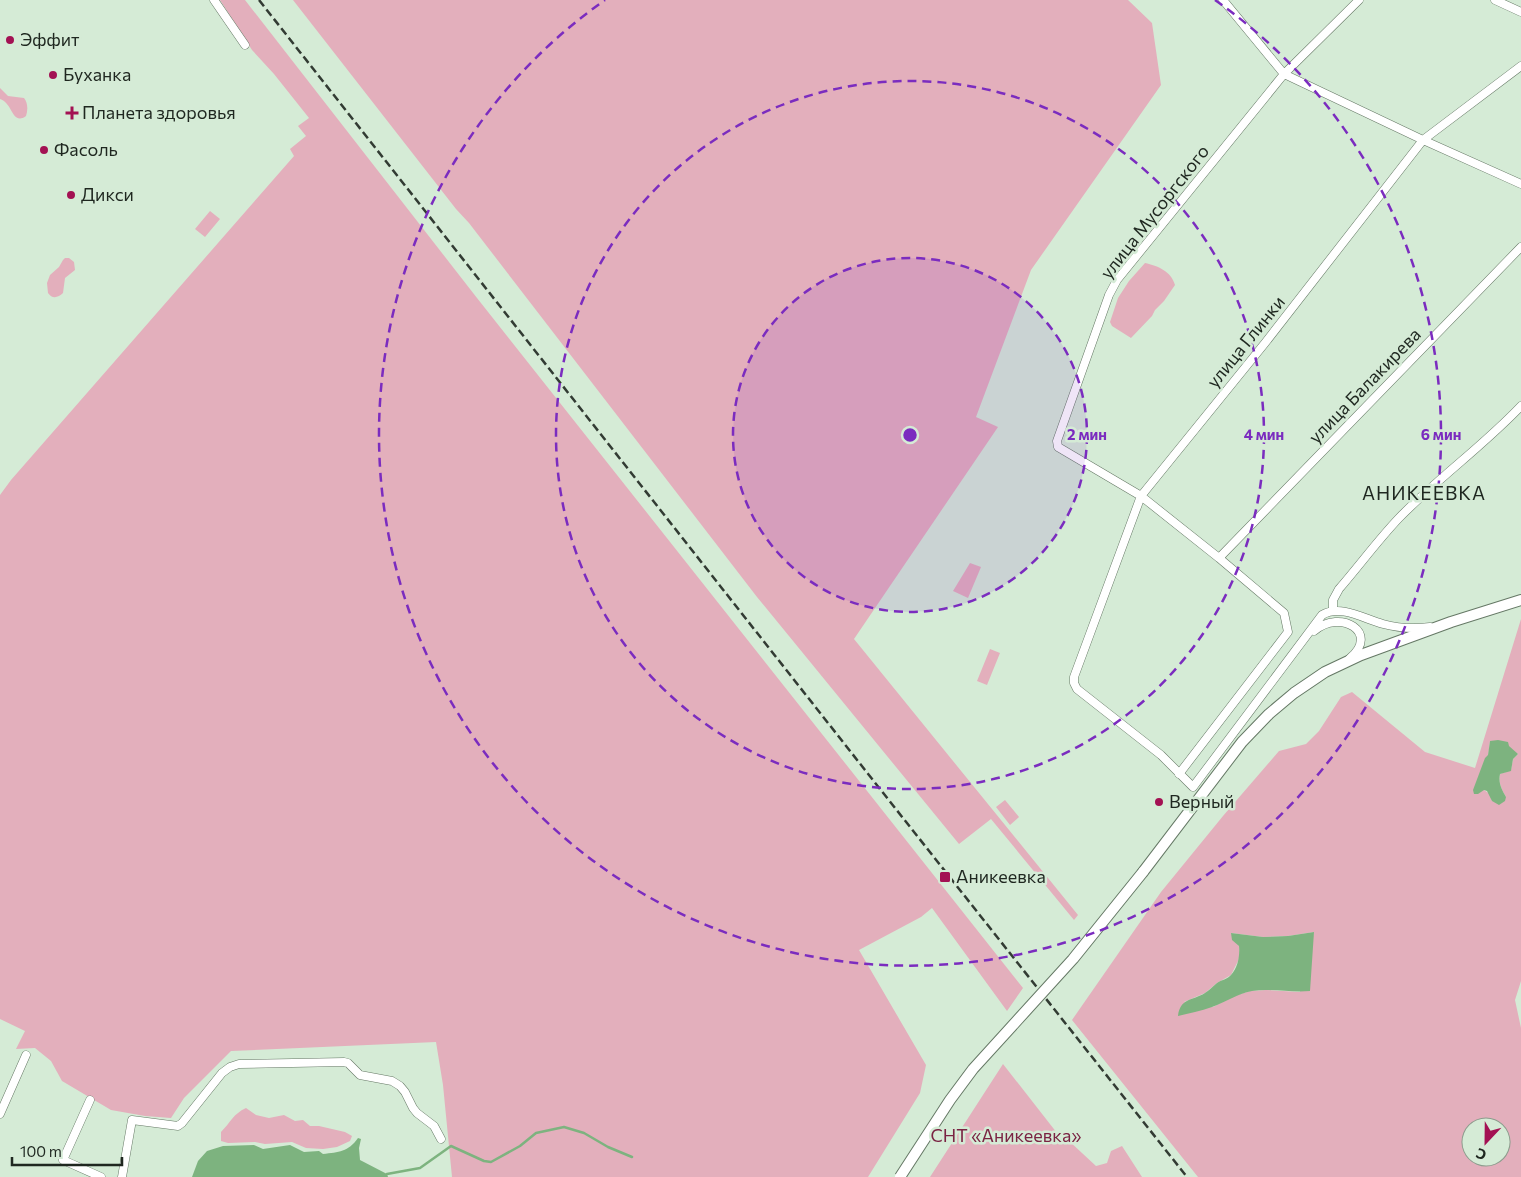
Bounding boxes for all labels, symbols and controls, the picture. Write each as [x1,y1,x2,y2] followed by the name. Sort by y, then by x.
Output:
[20,28,80,50] place label: Эффит
[4,34,16,46] marker: Эффит
[63,63,131,85] place label: Буханка
[47,69,59,81] marker: Буханка
[82,101,236,123] place label: Планета здоровья
[66,107,78,119] marker: Планета здоровья
[54,138,118,160] place label: Фасоль
[1095,140,1213,283] street label: улица Мусоргского
[38,144,50,156] marker: Фасоль
[81,183,134,205] place label: Дикси
[65,189,77,201] marker: Дикси
[1201,291,1289,392] street label: улица Глинки
[1304,323,1425,448] street label: улица Балакирева
[1067,425,1107,443] text: 2 мин
[1244,425,1284,443] text: 4 мин
[1421,425,1461,443] text: 6 мин
[901,426,919,444] centre of rings
[1362,481,1486,504] district label: АНИКЕЕВКА
[1169,790,1234,812] place label: Верный
[1153,796,1165,808] marker: Верный
[956,865,1046,887] place label: Аникеевка
[938,870,952,884] marker: Аникеевка
[1461,1117,1511,1167] north arrow
[931,1124,1081,1146] park label: СНТ «Аникеевка»
[12,1134,122,1166] scale bar
[20,1142,62,1160] text: 100 m
[1473,1145,1489,1164] text: С

